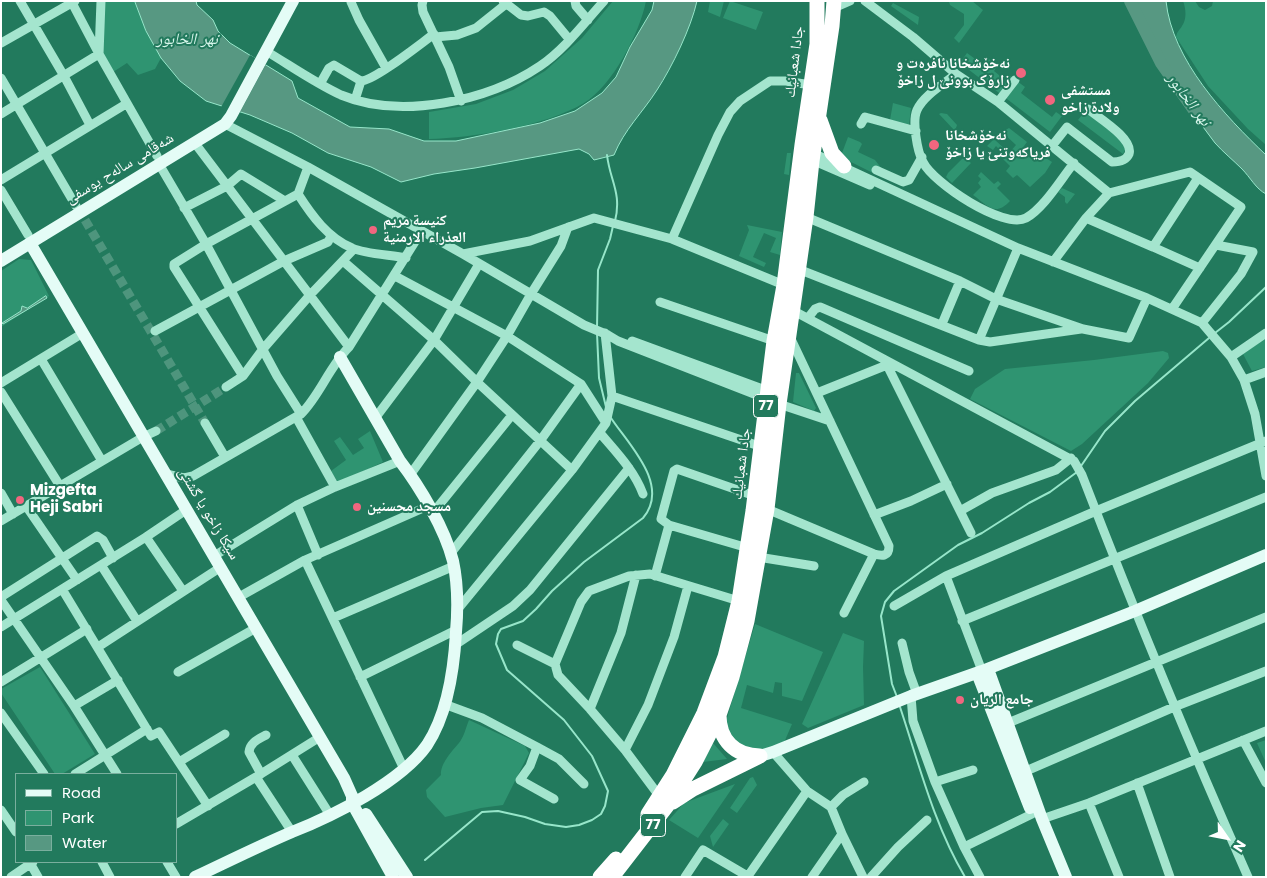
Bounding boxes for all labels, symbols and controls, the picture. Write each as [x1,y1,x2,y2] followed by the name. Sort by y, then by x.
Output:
[782,25,808,99] street label: جادا شعبانيك
[156,30,218,50] water label: نهر الخابور
[896,55,1010,90] place label: نەخۆشخانا ئافرەت و زارۆک بوونێ ل زاخۆ
[1014,66,1028,80] marker: نەخۆشخانا ئافرەت و زارۆک بوونێ ل زاخۆ
[1162,70,1214,130] water label: نهر الخابور
[1061,82,1120,117] place label: مستشفى ولادة زاخو
[1043,93,1057,107] marker: مستشفى ولادة زاخو
[945,127,1051,162] place label: نه‌خۆشخانا فرياكه‌وتنێ يا زاخۆ
[63,130,177,208] street label: شەقامی سالەح یوسفی
[927,138,941,152] marker: نه‌خۆشخانا فرياكه‌وتنێ يا زاخۆ
[383,212,466,247] place label: كنيسة مريم العذراء الارمنية
[367,224,379,236] marker: كنيسة مريم العذراء الارمنية
[754,394,778,418] road number: 77
[729,427,755,501] street label: جادا شعبانيك
[173,464,243,564] street label: سیکا زاخو یا گشتى
[30,482,103,517] place label: Mizgefta Heji Sabri
[14,494,26,506] marker: Mizgefta Heji Sabri
[367,498,451,516] place label: مسجد محسنين
[351,501,363,513] marker: مسجد محسنين
[970,691,1033,709] place label: جامع الريان
[954,694,966,706] marker: جامع الريان
[15,773,178,863] legend
[62,782,101,803] text: Road
[62,807,94,828] text: Park
[1202,813,1252,863] north arrow
[640,814,666,836] road number: 77
[62,832,107,853] text: Water
[1228,836,1251,856] text: N

